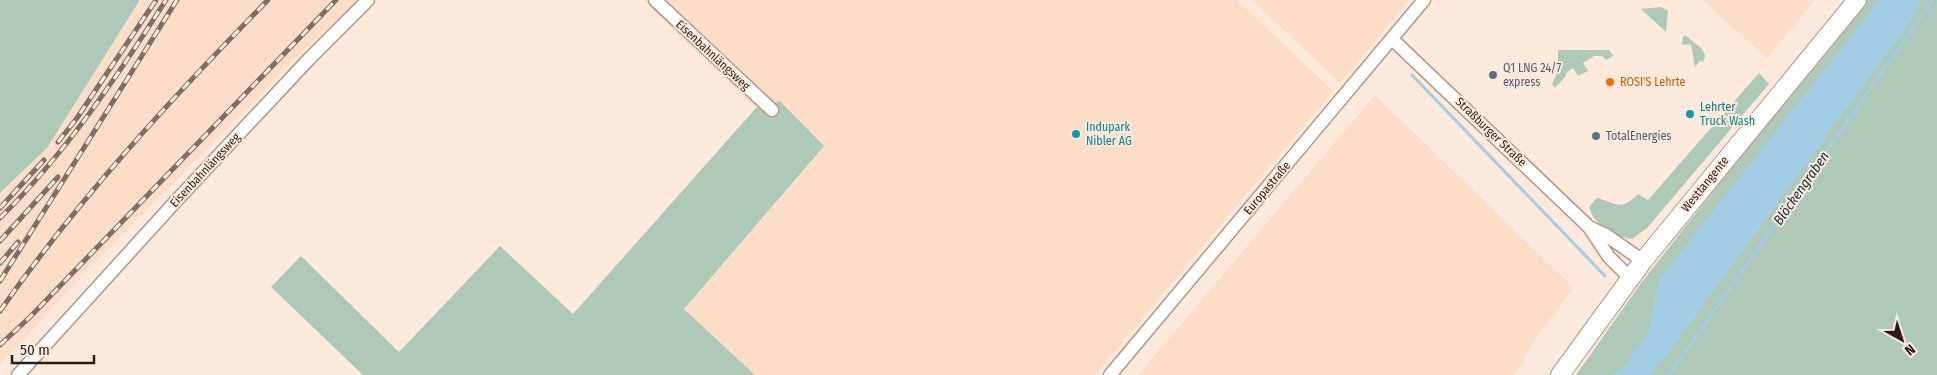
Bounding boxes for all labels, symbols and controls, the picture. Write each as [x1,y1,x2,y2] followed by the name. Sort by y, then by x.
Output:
[673,17,753,93] street label: Eisenbahnlängsweg
[1503,61,1561,89] place label: Q1 LNG 24/7 express
[1487,69,1499,81] marker: Q1 LNG 24/7 express
[1620,75,1685,89] place label: ROSI'S Lehrte
[1604,76,1616,88] marker: ROSI'S Lehrte
[1453,95,1529,169] street label: Straßburger Straße
[1700,100,1755,128] place label: Lehrter Truck Wash
[1684,108,1696,120] marker: Lehrter Truck Wash
[1086,120,1132,148] place label: Indupark Nibler AG
[1070,128,1082,140] marker: Indupark Nibler AG
[1606,129,1671,143] place label: TotalEnergies
[167,130,243,210] street label: Eisenbahnlängsweg
[1590,130,1602,142] marker: TotalEnergies
[1770,148,1833,228] water label: Blöckengraben
[1678,153,1732,215] street label: Westtangente
[1241,159,1293,217] street label: Europastraße
[1877,315,1927,365] north arrow
[12,332,95,364] scale bar
[1901,340,1918,359] text: N
[20,341,50,359] text: 50 m

